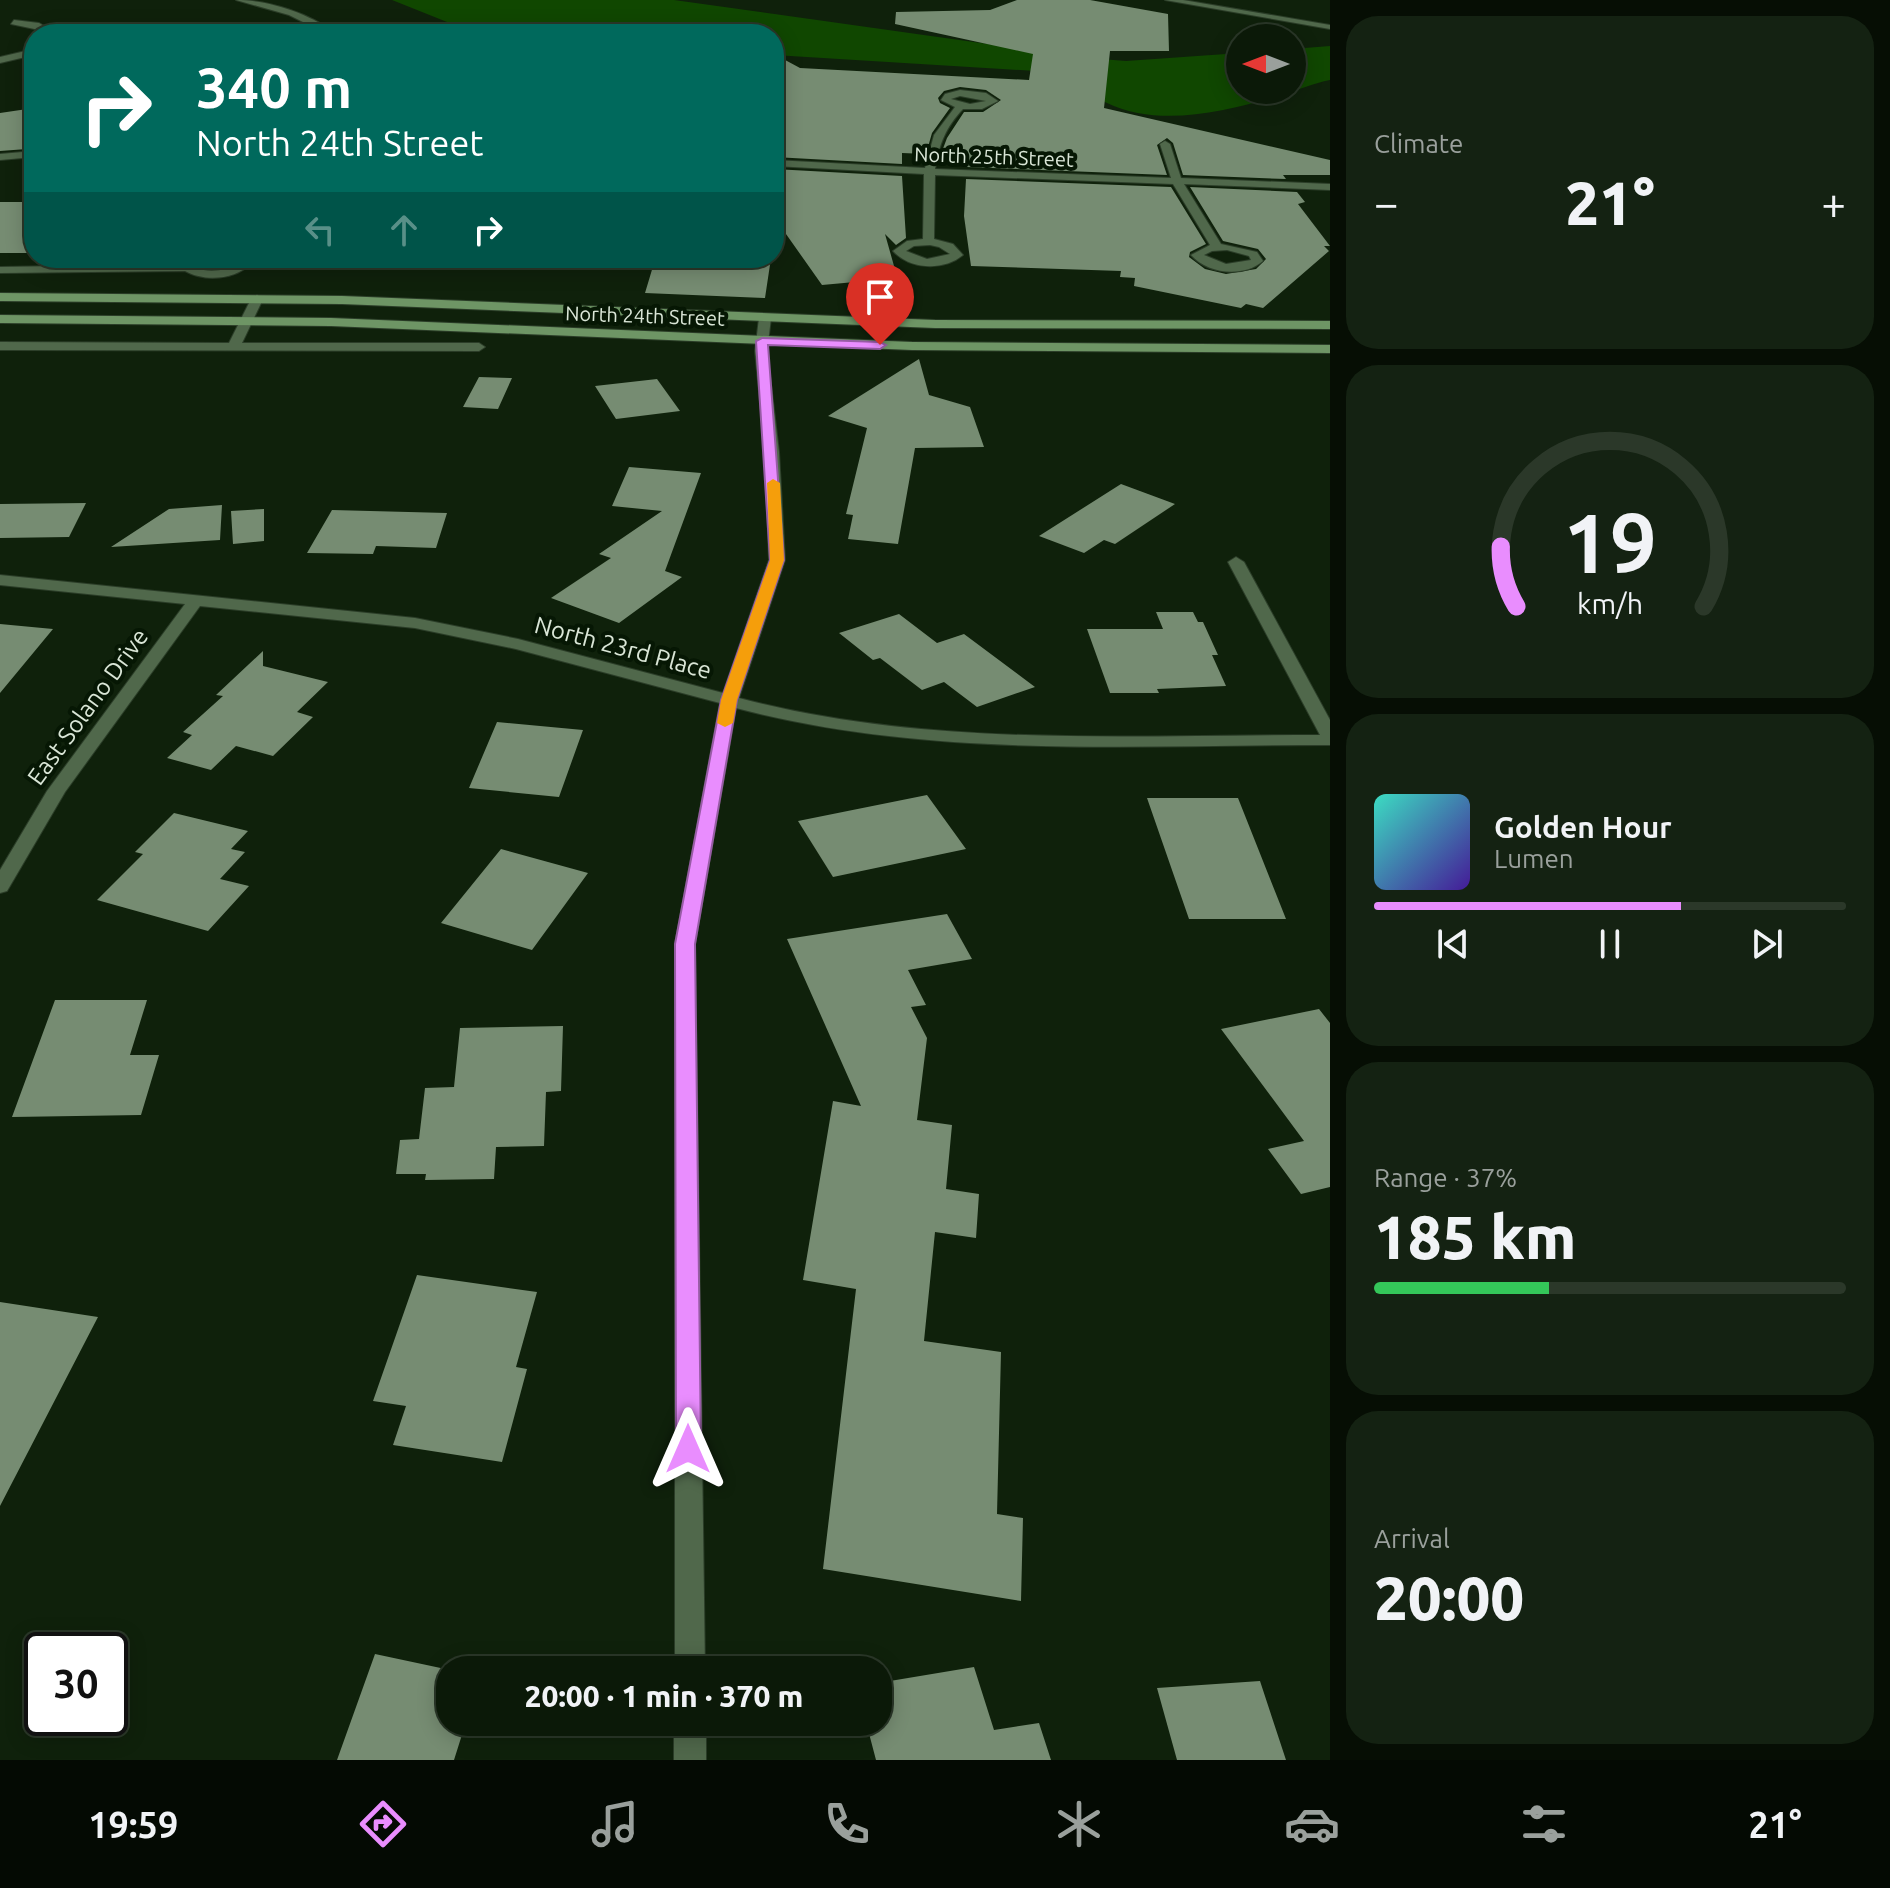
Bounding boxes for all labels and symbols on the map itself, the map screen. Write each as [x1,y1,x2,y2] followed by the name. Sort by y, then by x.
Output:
[1226,24,1306,104] north arrow
[914,142,1074,171] street label: North 25th Street
[846,263,914,345] pin
[565,301,725,330] street label: North 24th Street
[532,611,715,684] street label: North 23rd Place
[22,623,153,790] street label: East Solano Drive
[646,1407,730,1491] position arrow
[24,1632,128,1736] speed limit sign: 30

